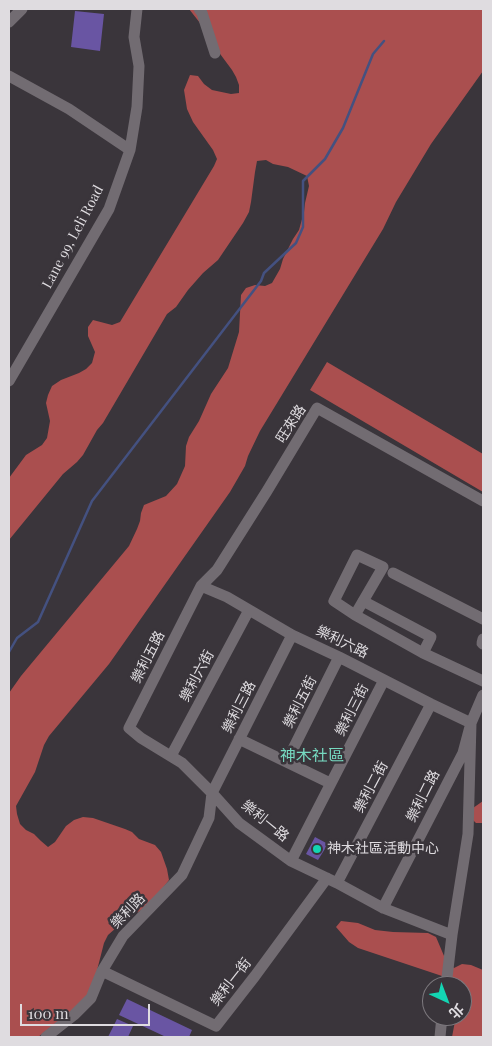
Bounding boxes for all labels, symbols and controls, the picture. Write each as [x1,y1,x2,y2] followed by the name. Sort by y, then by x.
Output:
[39,183,107,291] street label: Lane 99, Leli Road
[273,402,309,446] street label: 旺來路
[313,622,371,662] street label: 樂利六路
[128,628,168,686] street label: 樂利五路
[176,647,218,705] street label: 樂利六街
[280,673,320,731] street label: 樂利五街
[219,678,259,736] street label: 樂利三路
[332,681,372,739] street label: 樂利三街
[280,746,344,766] district label: 神木社區
[350,758,392,816] street label: 樂利二街
[403,767,443,825] street label: 樂利二路
[238,797,292,845] street label: 樂利一路
[327,841,439,857] place label: 神木社區活動中心
[311,843,323,855] marker: 神木社區活動中心
[107,890,149,932] street label: 樂利路
[207,955,255,1009] street label: 樂利一街
[422,976,472,1026] north arrow
[22,994,152,1026] scale bar
[445,1000,468,1023] text: 北
[28,1003,69,1023] text: 100 m

